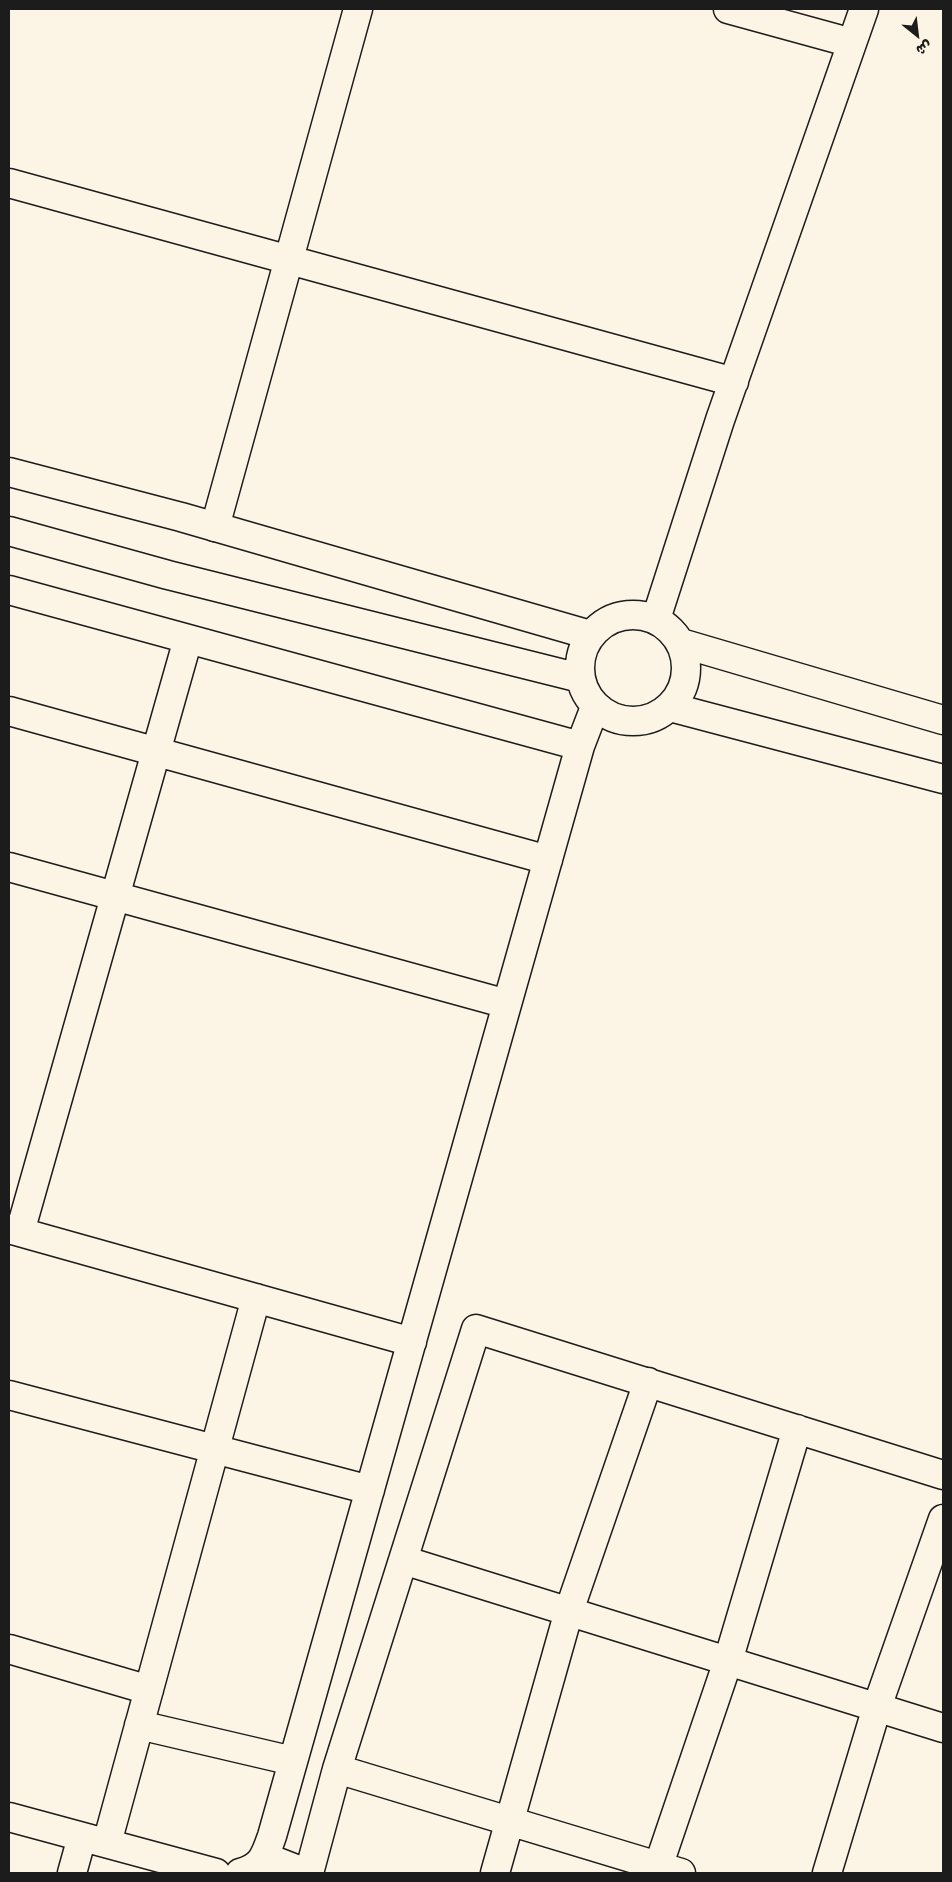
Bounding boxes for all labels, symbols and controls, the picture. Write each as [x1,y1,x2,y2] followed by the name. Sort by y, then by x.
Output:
[892,10,942,60] north arrow
[913,37,935,60] text: ش

